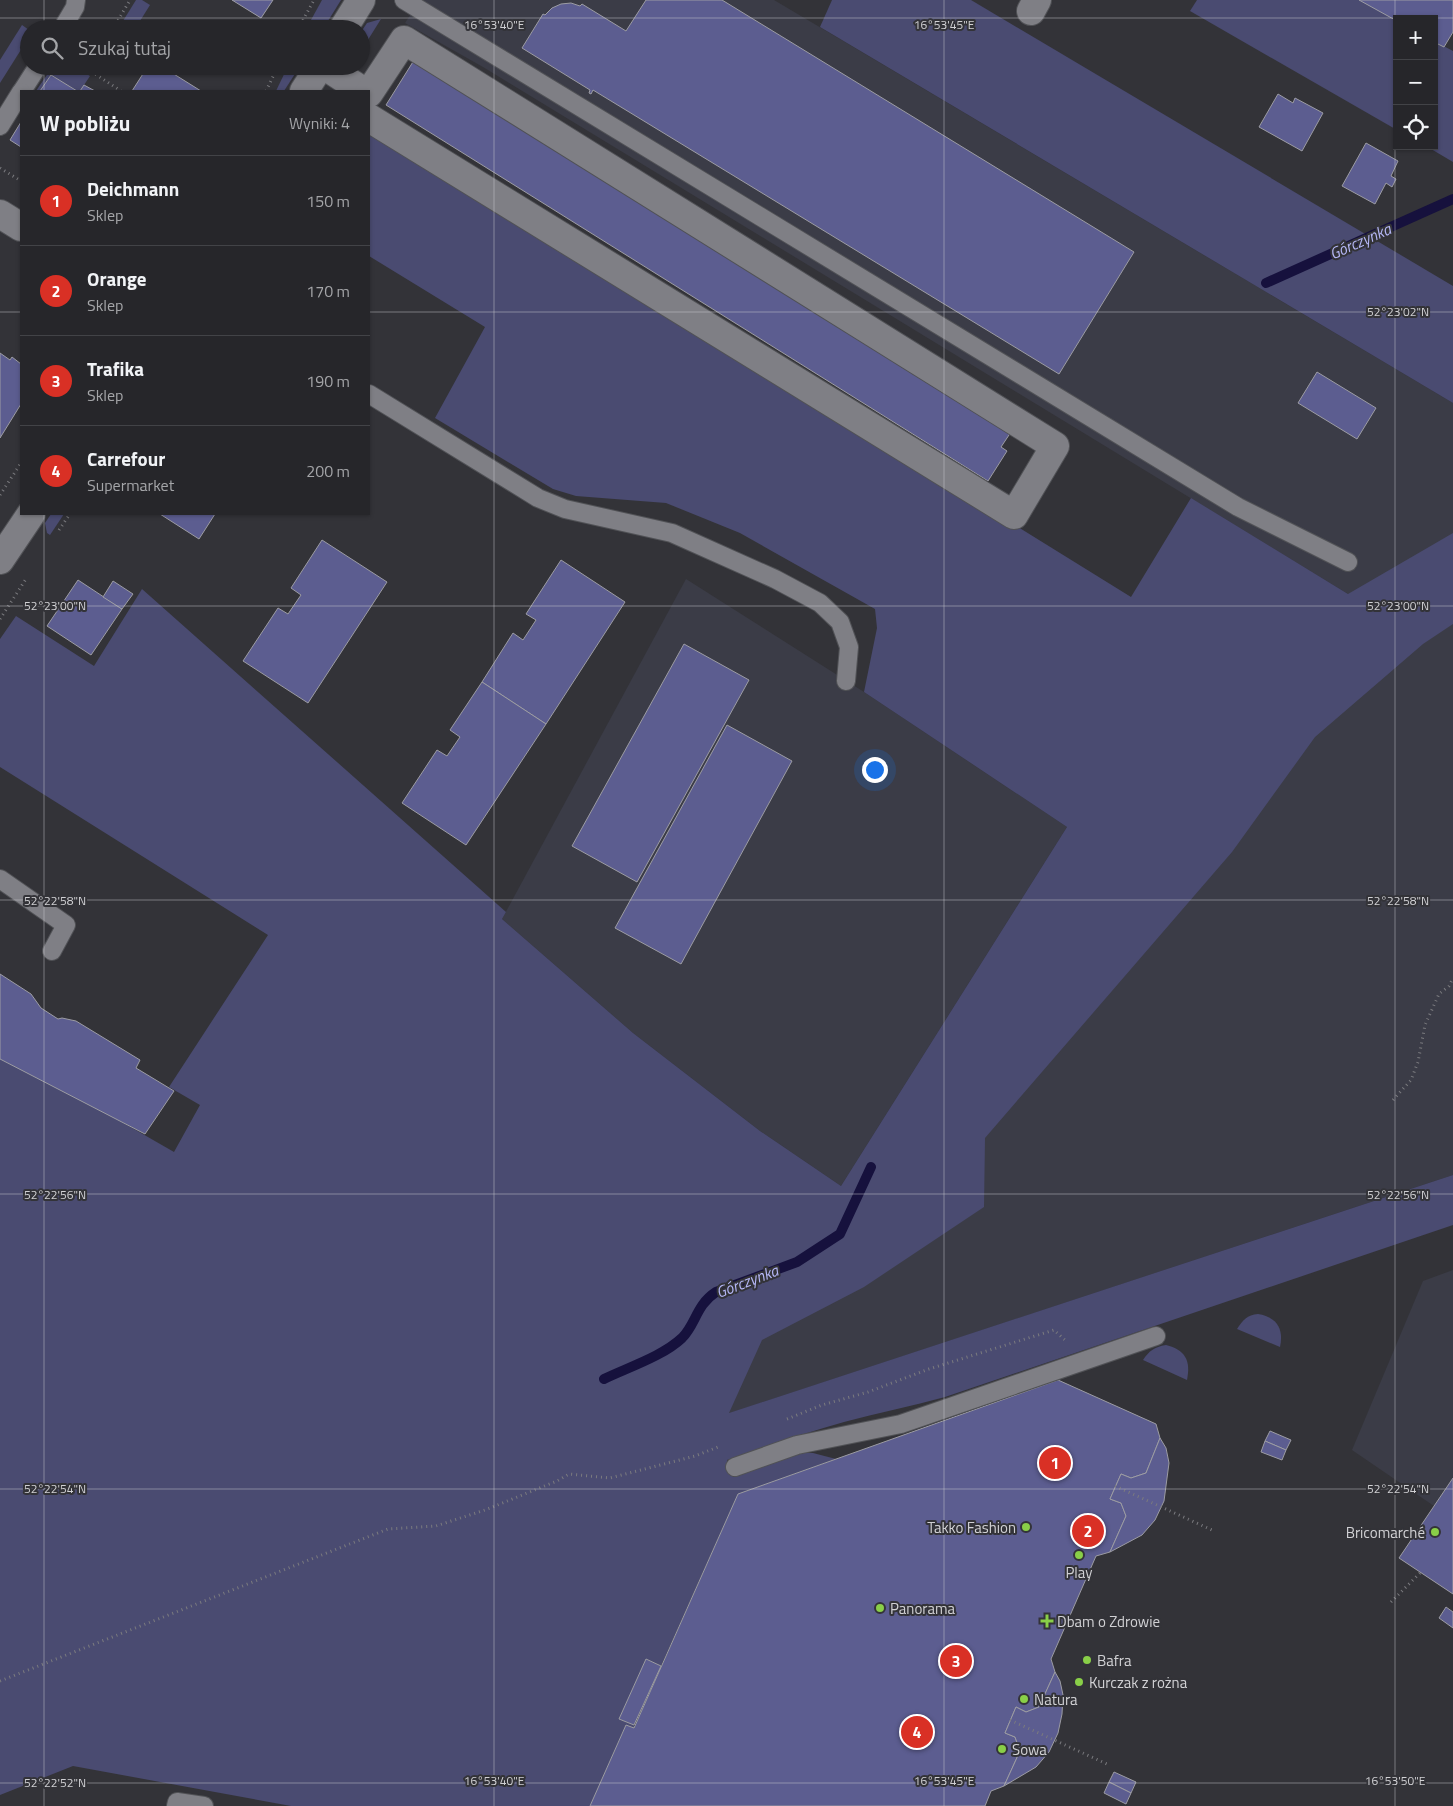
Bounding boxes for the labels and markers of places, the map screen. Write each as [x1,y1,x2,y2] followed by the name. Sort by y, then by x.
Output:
[1039,1444,1071,1482] pin: 1
[1072,1512,1104,1550] pin: 2
[927,1516,1016,1539] place label: Takko Fashion
[1020,1521,1032,1533] marker: Takko Fashion
[1346,1521,1425,1544] place label: Bricomarché
[1429,1526,1441,1538] marker: Bricomarché
[1073,1549,1085,1561] marker: Play
[1065,1561,1093,1584] place label: Play
[890,1597,956,1620] place label: Panorama
[874,1602,886,1614] marker: Panorama
[1057,1610,1160,1633] place label: Dbam o Zdrowie
[1041,1615,1053,1627] marker: Dbam o Zdrowie
[940,1642,972,1680] pin: 3
[1097,1649,1132,1672] place label: Bafra
[1081,1654,1093,1666] marker: Bafra
[1089,1671,1188,1694] place label: Kurczak z rożna
[1073,1676,1085,1688] marker: Kurczak z rożna
[1034,1688,1078,1711] place label: Natura
[1018,1693,1030,1705] marker: Natura
[901,1713,933,1751] pin: 4
[1012,1738,1047,1761] place label: Sowa
[996,1743,1008,1755] marker: Sowa

